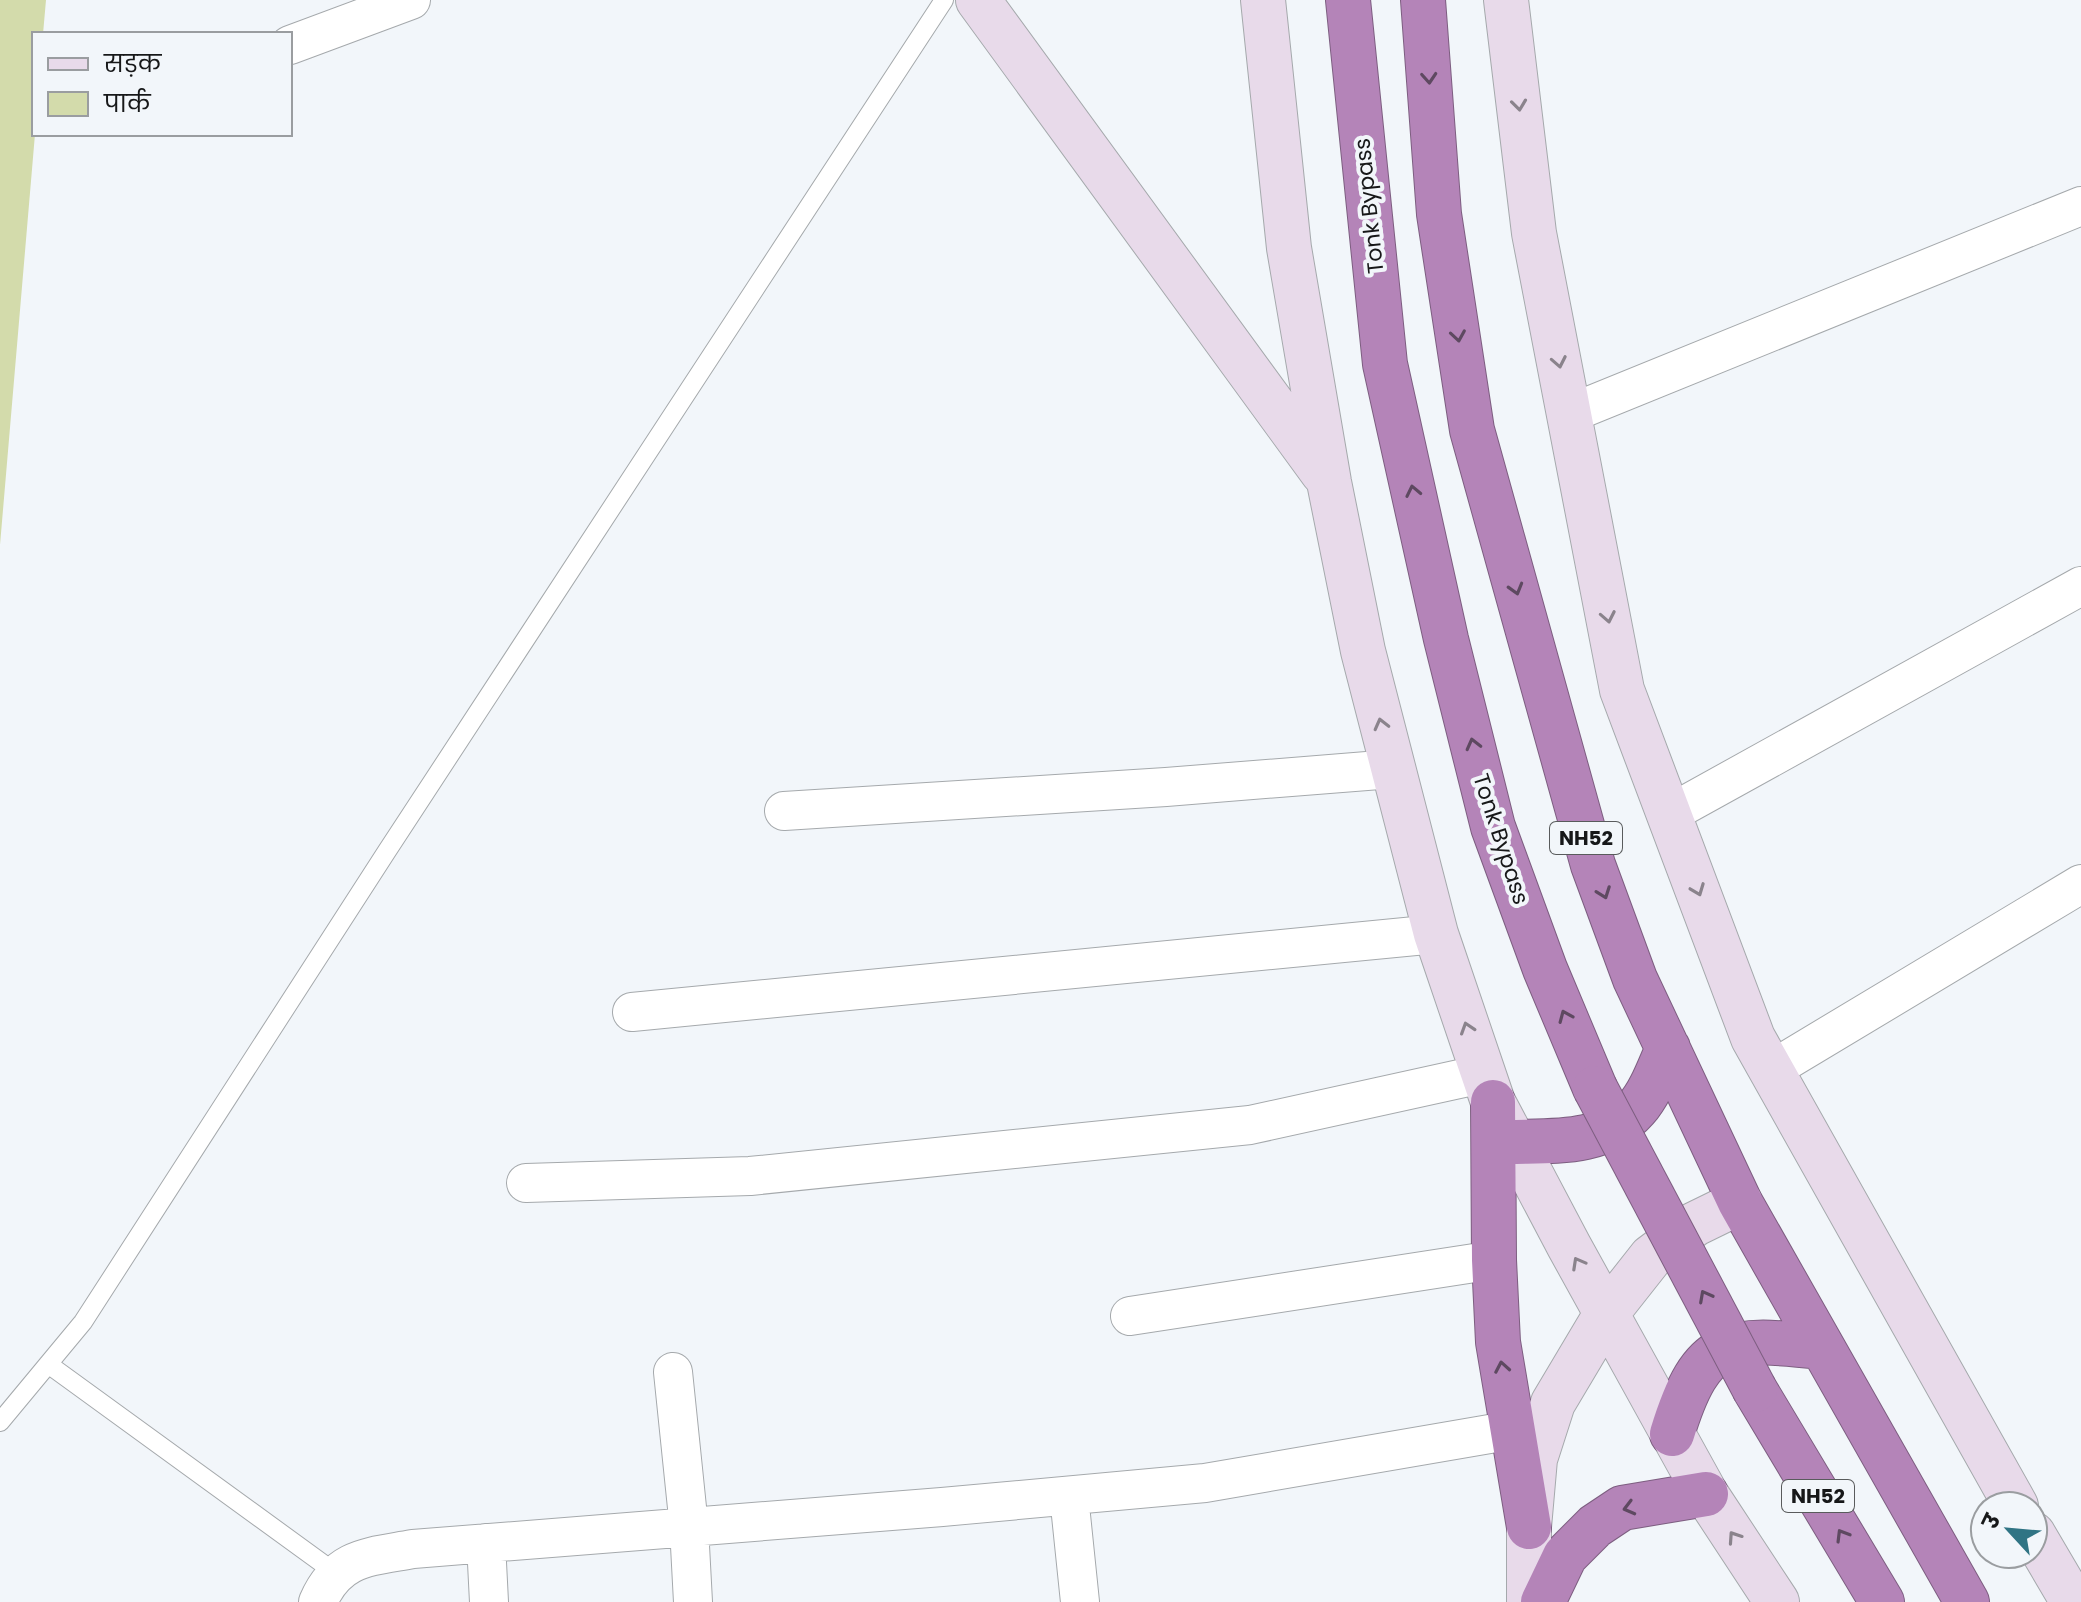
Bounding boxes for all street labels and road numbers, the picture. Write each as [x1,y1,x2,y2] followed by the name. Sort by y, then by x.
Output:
[1346,137,1392,275] street label: Tonk Bypass
[1465,770,1537,908] street label: Tonk Bypass
[1550,822,1622,854] road number: NH52
[1782,1480,1854,1512] road number: NH52

